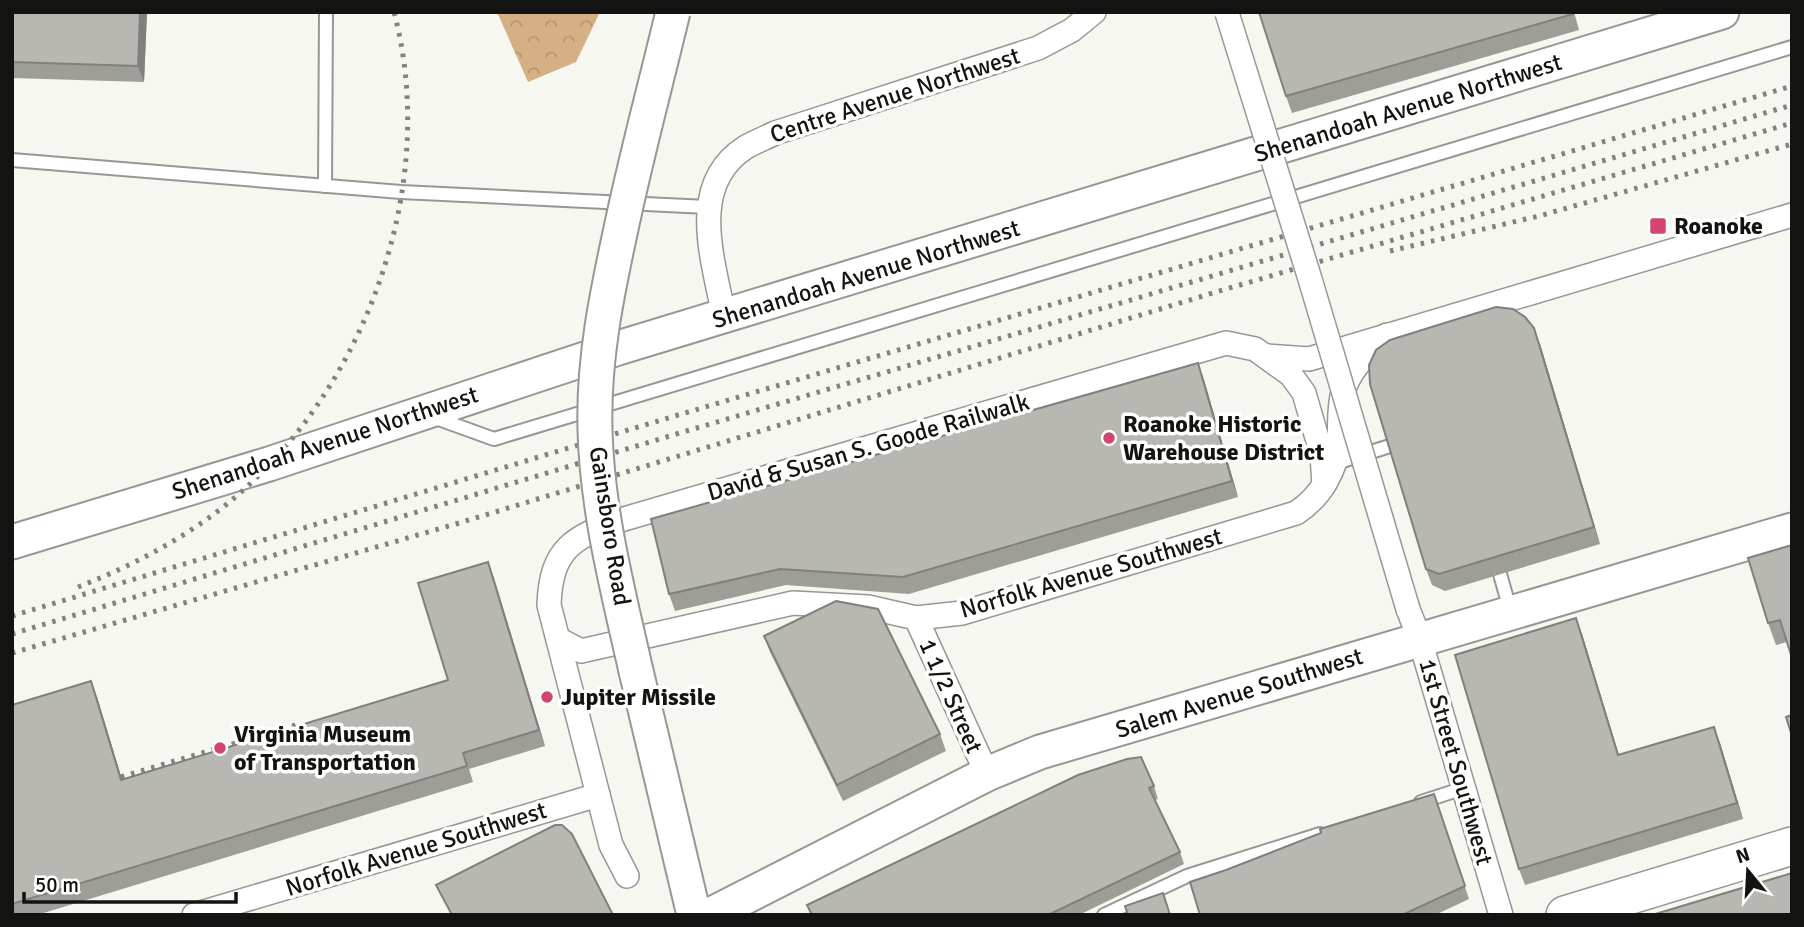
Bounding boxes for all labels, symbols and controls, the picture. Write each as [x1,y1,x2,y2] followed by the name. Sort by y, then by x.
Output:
[766,40,1024,150] street label: Centre Avenue Northwest
[1251,47,1565,169] street label: Shenandoah Avenue Northwest
[1674,211,1763,241] place label: Roanoke
[709,213,1023,335] street label: Shenandoah Avenue Northwest
[1648,216,1668,236] marker: Roanoke
[168,379,482,507] street label: Shenandoah Avenue Northwest
[704,387,1032,507] street label: David & Susan S. Goode Railwalk
[1123,409,1324,467] place label: Roanoke Historic Warehouse District
[1101,430,1117,446] marker: Roanoke Historic Warehouse District
[583,444,637,608] street label: Gainsboro Road
[956,521,1226,625] street label: Norfolk Avenue Southwest
[912,634,990,758] street label: 1 1/2 Street
[1112,641,1366,745] street label: Salem Avenue Southwest
[1412,656,1500,868] street label: 1st Street Southwest
[561,682,716,712] place label: Jupiter Missile
[539,689,555,705] marker: Jupiter Missile
[234,719,416,777] place label: Virginia Museum of Transportation
[212,740,228,756] marker: Virginia Museum of Transportation
[282,795,550,903] street label: Norfolk Avenue Southwest
[1713,836,1783,906] north arrow
[1733,842,1753,869] text: N
[24,860,236,904] scale bar
[35,872,79,898] text: 50 m

